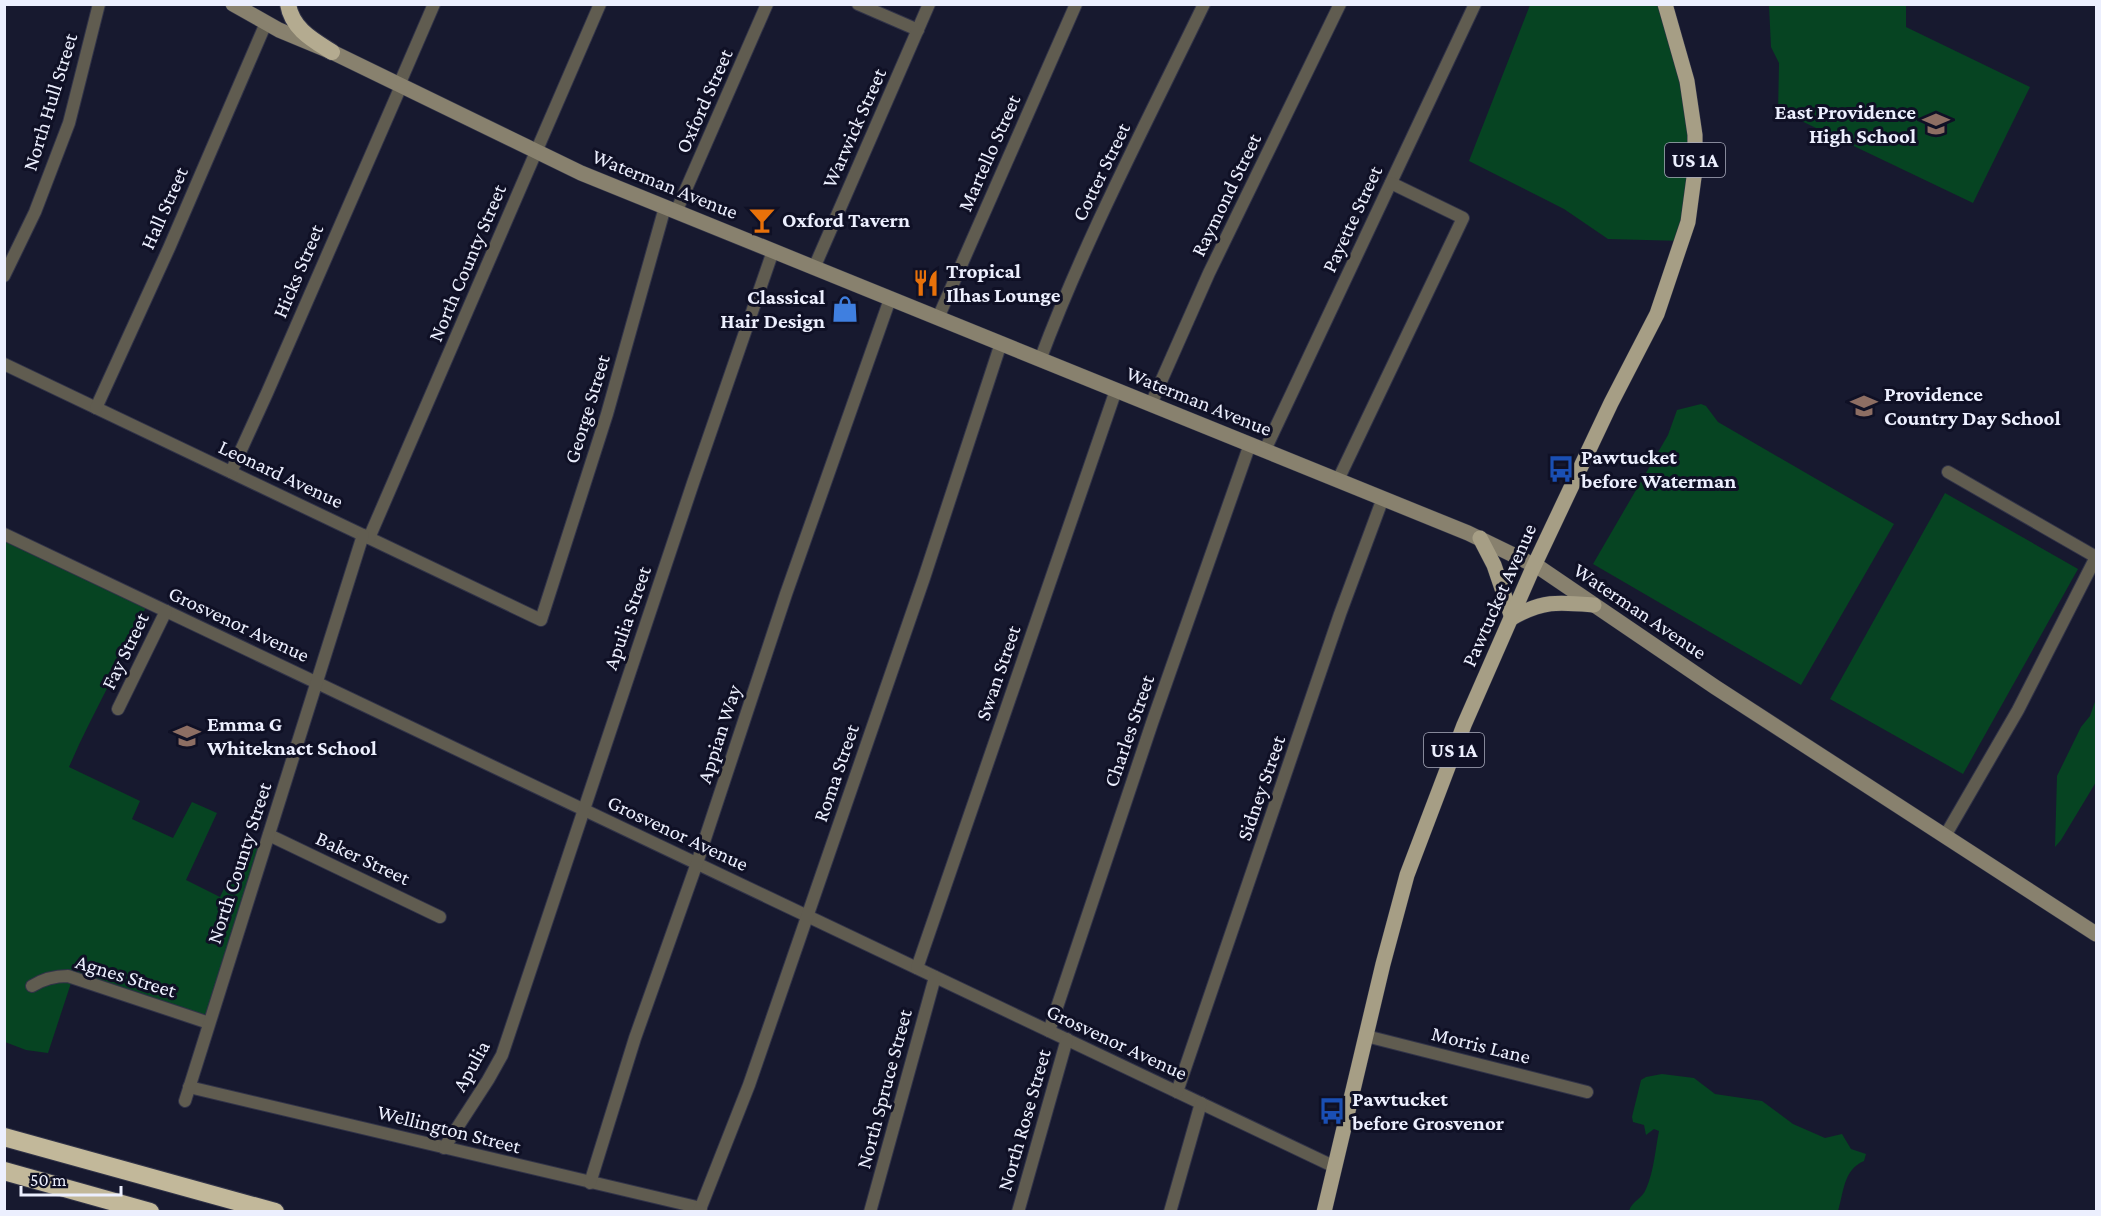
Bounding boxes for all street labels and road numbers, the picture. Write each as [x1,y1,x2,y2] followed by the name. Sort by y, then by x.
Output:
[18,29,83,174] street label: North Hull Street
[670,44,738,157] street label: Oxford Street
[817,64,891,191] street label: Warwick Street
[953,90,1026,215] street label: Martello Street
[1067,118,1136,225] street label: Cotter Street
[1186,129,1267,260] street label: Raymond Street
[1665,143,1725,177] road number: US 1A
[589,144,741,224] street label: Waterman Avenue
[1317,161,1388,276] street label: Payette Street
[135,162,193,253] street label: Hall Street
[423,180,511,345] street label: North County Street
[268,220,329,321] street label: Hicks Street
[559,351,615,466] street label: George Street
[1123,361,1275,441] street label: Waterman Avenue
[215,435,347,513] street label: Leonard Avenue
[1457,520,1541,670] street label: Pawtucket Avenue
[1569,558,1711,664] street label: Waterman Avenue
[598,562,656,673] street label: Apulia Street
[165,581,313,667] street label: Grosvenor Avenue
[96,608,154,693] street label: Fay Street
[971,621,1026,724] street label: Swan Street
[1099,671,1160,790] street label: Charles Street
[692,681,746,786] street label: Appian Way
[808,720,864,825] street label: Roma Street
[1232,731,1291,844] street label: Sidney Street
[1424,733,1484,767] road number: US 1A
[202,778,277,947] street label: North County Street
[604,790,752,876] street label: Grosvenor Avenue
[312,826,415,891] street label: Baker Street
[73,949,180,1003] street label: Agnes Street
[1043,999,1191,1085] street label: Grosvenor Avenue
[851,1006,917,1171] street label: North Spruce Street
[1429,1021,1533,1069] street label: Morris Lane
[447,1036,495,1096] street label: Apulia
[992,1045,1056,1194] street label: North Rose Street
[375,1100,524,1159] street label: Wellington Street

